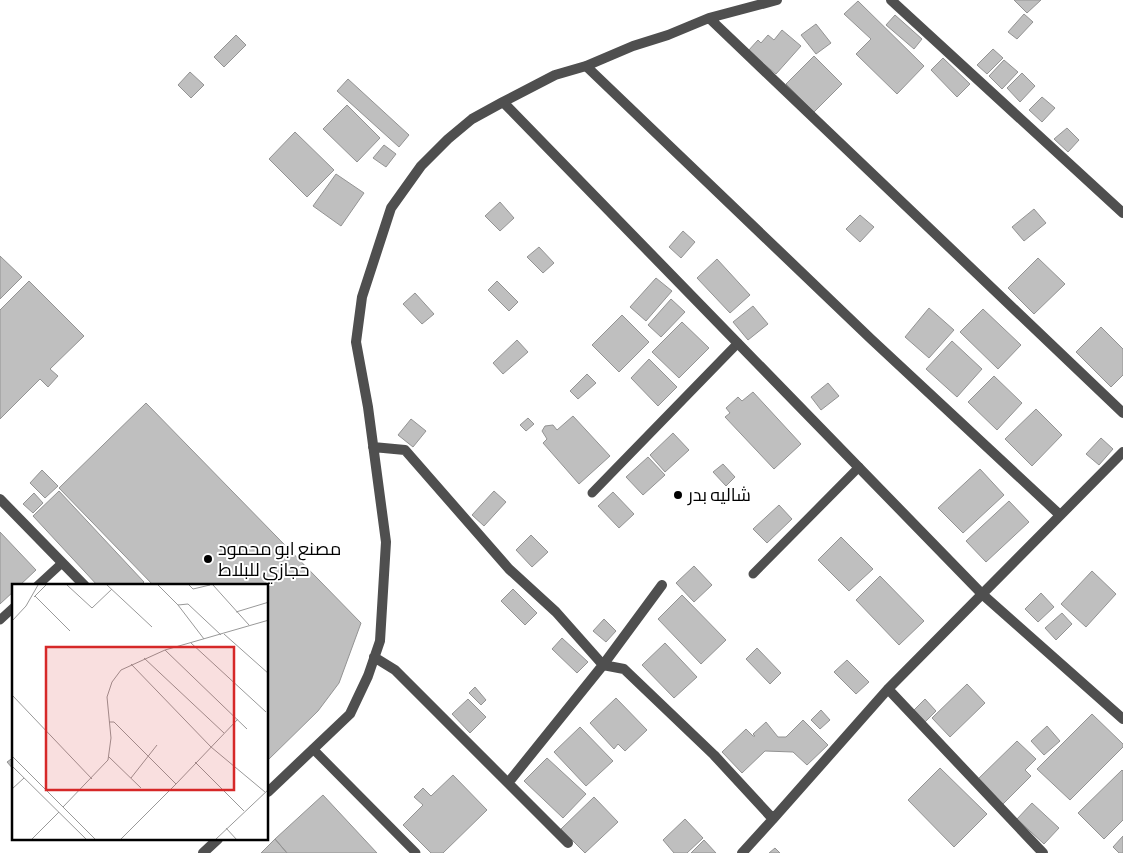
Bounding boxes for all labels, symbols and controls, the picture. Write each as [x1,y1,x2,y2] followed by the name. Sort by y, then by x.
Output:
[687,486,751,506] place label: شاليه بدر
[672,489,684,501] marker: شاليه بدر
[218,541,341,584] place label: مصنع ابو محمود حجازي للبلاط
[202,553,214,565] marker: مصنع ابو محمود حجازي للبلاط
[12,584,269,840] inset map

